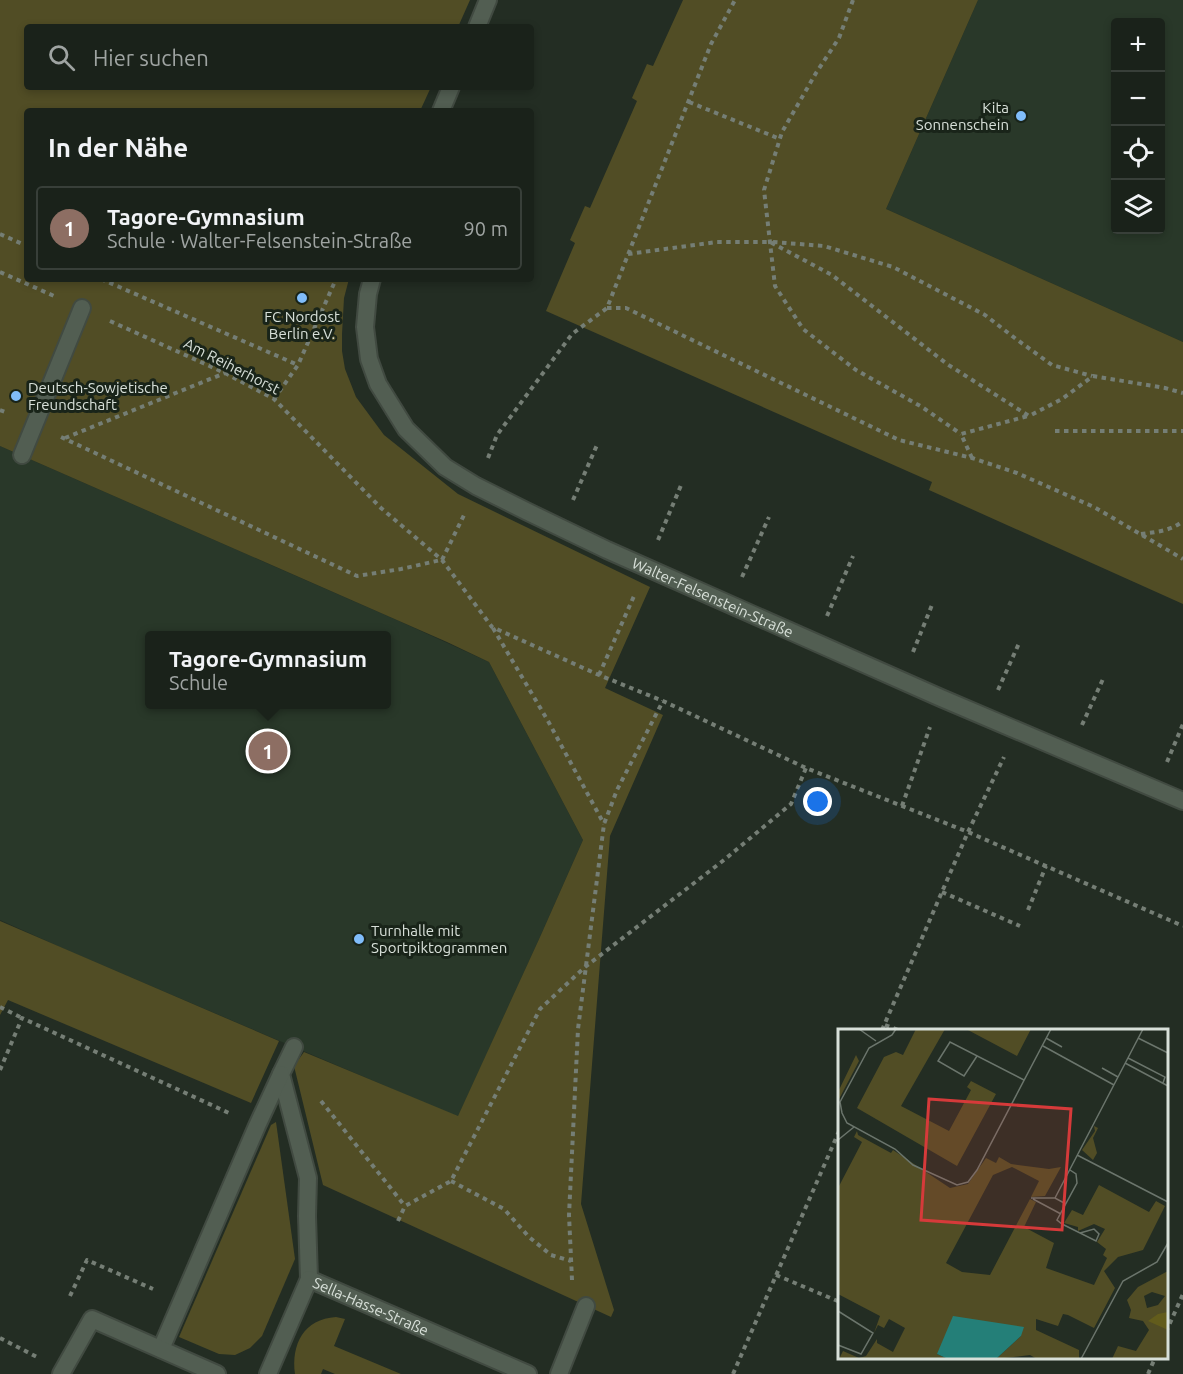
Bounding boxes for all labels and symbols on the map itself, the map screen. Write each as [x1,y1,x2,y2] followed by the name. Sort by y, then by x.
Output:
[916,99,1009,133] place label: Kita Sonnenschein
[1014,109,1028,123] marker: Kita Sonnenschein
[295,291,309,305] marker: FC Nordost Berlin e.V.
[264,308,340,342] place label: FC Nordost Berlin e.V.
[181,335,283,398] street label: Am Reiherhorst
[28,379,168,413] place label: Deutsch-Sowjetische Freundschaft
[9,389,23,403] marker: Deutsch-Sowjetische Freundschaft
[630,554,796,640] street label: Walter-Felsenstein-Straße
[248,728,288,774] pin: 1
[803,787,832,816] your location
[371,922,507,956] place label: Turnhalle mit Sportpiktogrammen
[352,932,366,946] marker: Turnhalle mit Sportpiktogrammen
[838,1029,1168,1359] inset map
[310,1273,431,1338] street label: Sella-Hasse-Straße

